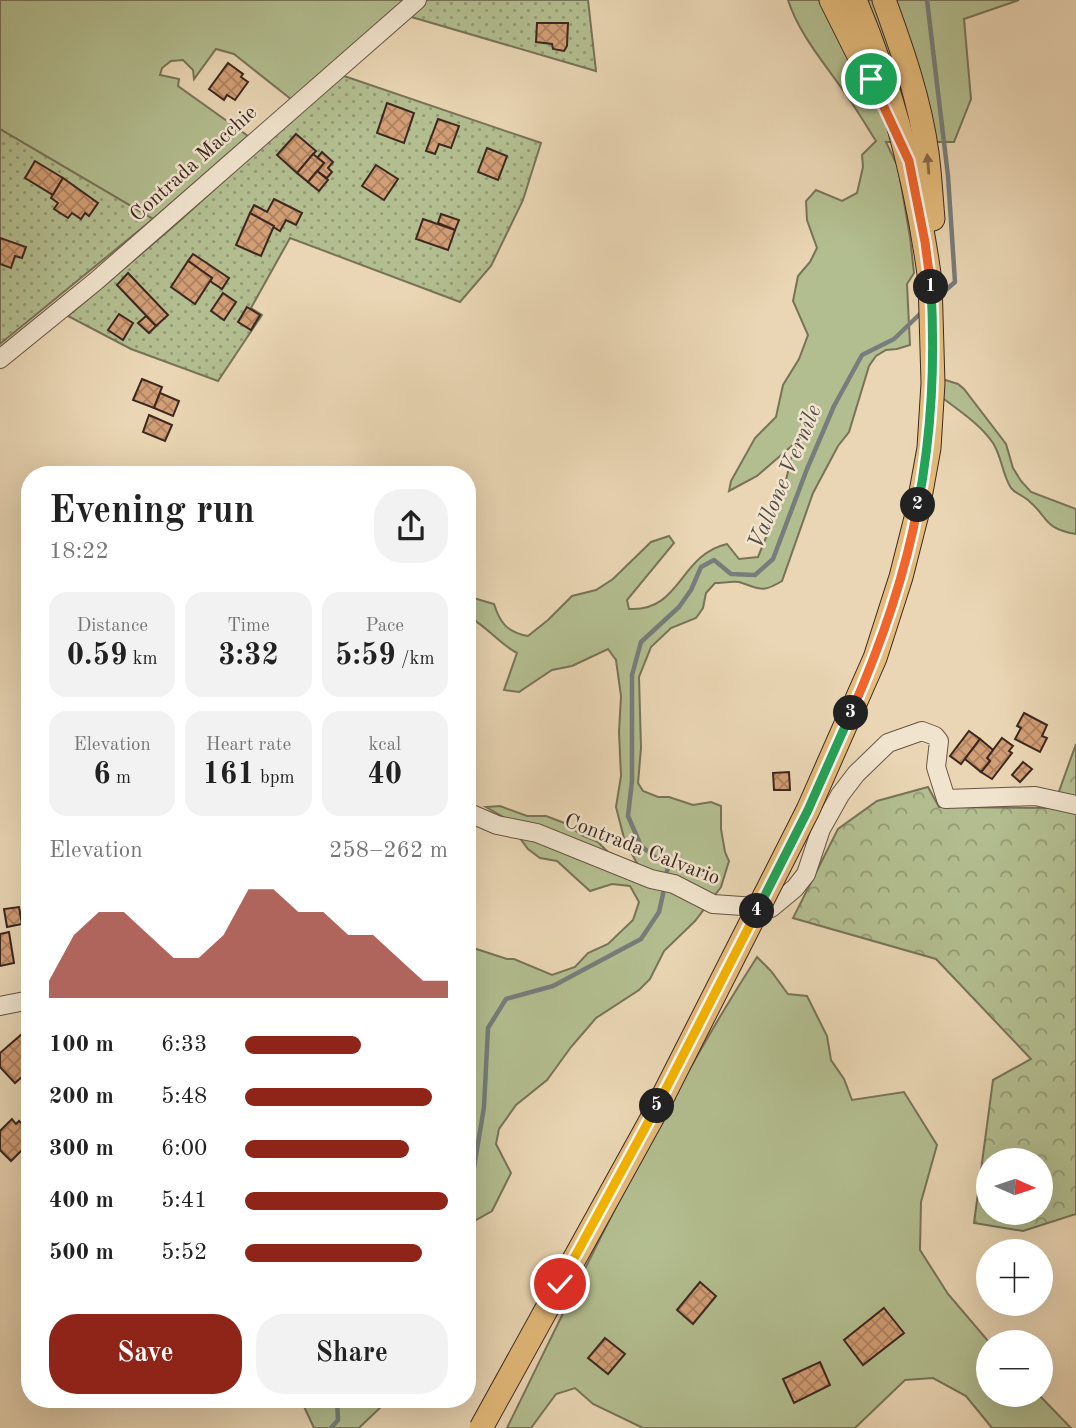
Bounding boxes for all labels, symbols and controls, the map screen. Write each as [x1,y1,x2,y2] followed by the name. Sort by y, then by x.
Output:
[841,49,901,109] pin
[852,60,890,98] icon: arrive
[127,102,261,226] street label: Contrada Macchie
[922,153,933,175] one-way arrow
[914,270,948,304] pin: 1
[925,277,936,296] text: 1
[744,401,826,553] water label: Vallone Vernile
[900,488,936,522] pin: 2
[374,489,448,563] button: share
[49,493,255,531] text: Evening run
[912,495,923,514] text: 2
[49,540,109,563] text: 18:22
[76,617,148,636] text: Distance
[227,617,270,636] text: Time
[366,617,404,636] text: Pace
[67,641,127,671] text: 0.59
[218,641,279,671] text: 3:32
[335,641,396,671] text: 5:59
[127,650,158,669] text: km
[396,650,435,669] text: /km
[834,696,868,730] pin: 3
[845,703,856,722] text: 3
[74,736,151,755] text: Elevation
[206,736,291,755] text: Heart rate
[368,736,401,755] text: kcal
[93,760,111,790] text: 6
[202,760,255,790] text: 161
[367,760,402,790] text: 40
[111,769,131,788] text: m
[255,769,295,788] text: bpm
[561,811,723,889] street label: Contrada Calvario
[49,839,143,862] text: Elevation
[329,839,448,862] text: 258–262 m
[740,894,774,928] pin: 4
[751,901,762,920] text: 4
[49,1033,114,1056] text: 100 m
[161,1033,207,1056] text: 6:33
[49,1085,114,1108] text: 200 m
[161,1085,207,1108] text: 5:48
[640,1088,674,1124] pin: 5
[651,1096,662,1115] text: 5
[49,1137,114,1160] text: 300 m
[161,1137,207,1160] text: 6:00
[976,1148,1054,1225] north arrow
[976,1148,1053,1407] map controls
[49,1189,114,1212] text: 400 m
[161,1189,207,1212] text: 5:41
[976,1239,1053,1316] button: +
[49,1241,114,1264] text: 500 m
[161,1241,207,1264] text: 5:52
[530,1254,590,1314] pin
[541,1265,579,1303] icon: check
[49,1314,242,1394] button: Save
[256,1314,448,1394] button: Share
[976,1330,1053,1407] button: −

